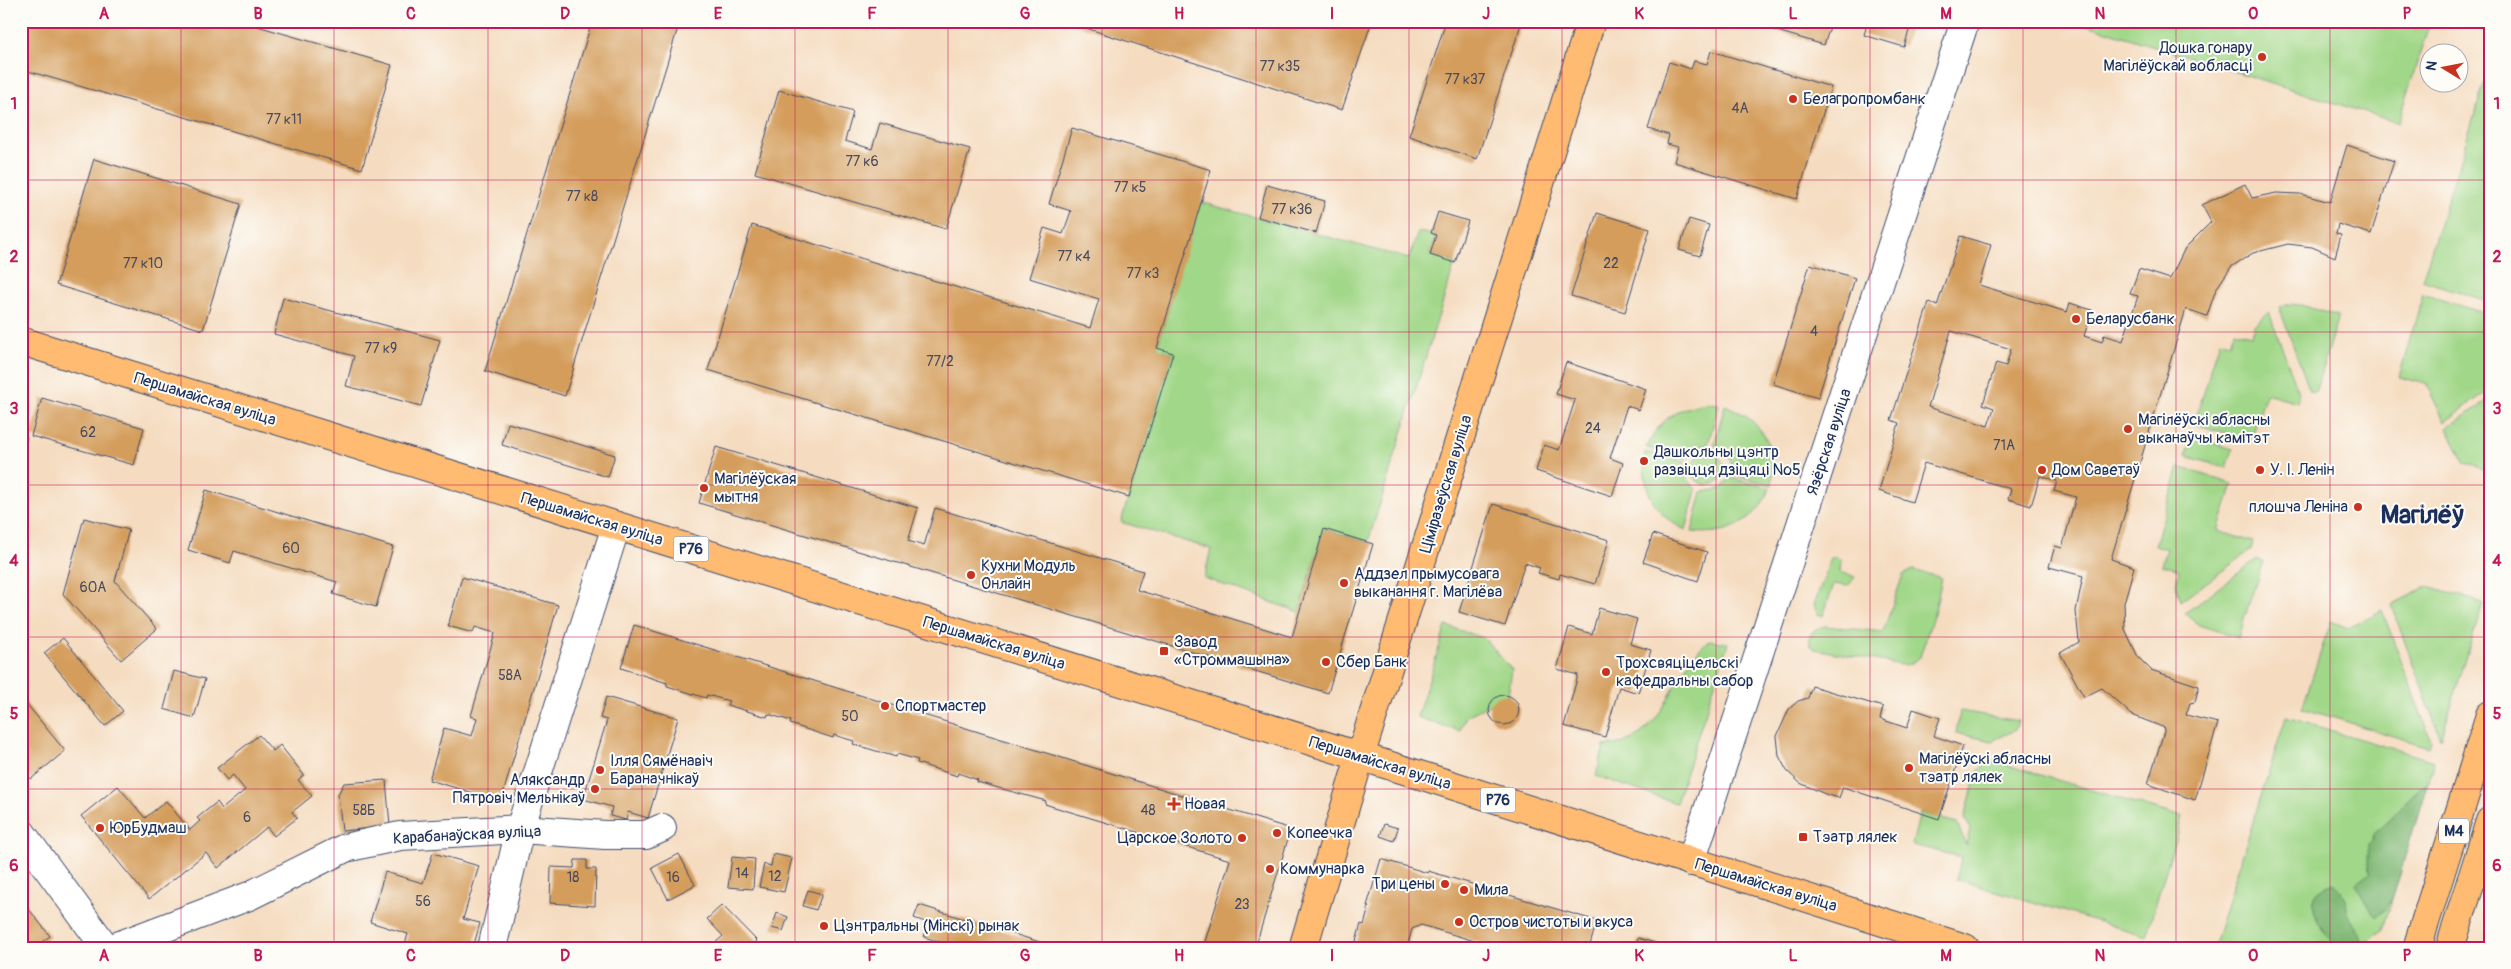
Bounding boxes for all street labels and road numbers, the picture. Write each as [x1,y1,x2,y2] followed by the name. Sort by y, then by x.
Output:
[131,368,279,430] street label: Першамайская вуліца
[1802,386,1856,498] street label: Язёрская вуліца
[1415,413,1477,555] street label: Ціміразеўская вуліца
[518,488,666,550] street label: Першамайская вуліца
[674,536,708,562] road number: Р76
[920,612,1068,674] street label: Першамайская вуліца
[1306,732,1454,794] street label: Першамайская вуліца
[1480,788,1516,812] road number: Р76
[2439,818,2469,844] road number: М4
[392,821,542,849] street label: Карабанаўская вуліца
[1692,854,1840,916] street label: Першамайская вуліца

